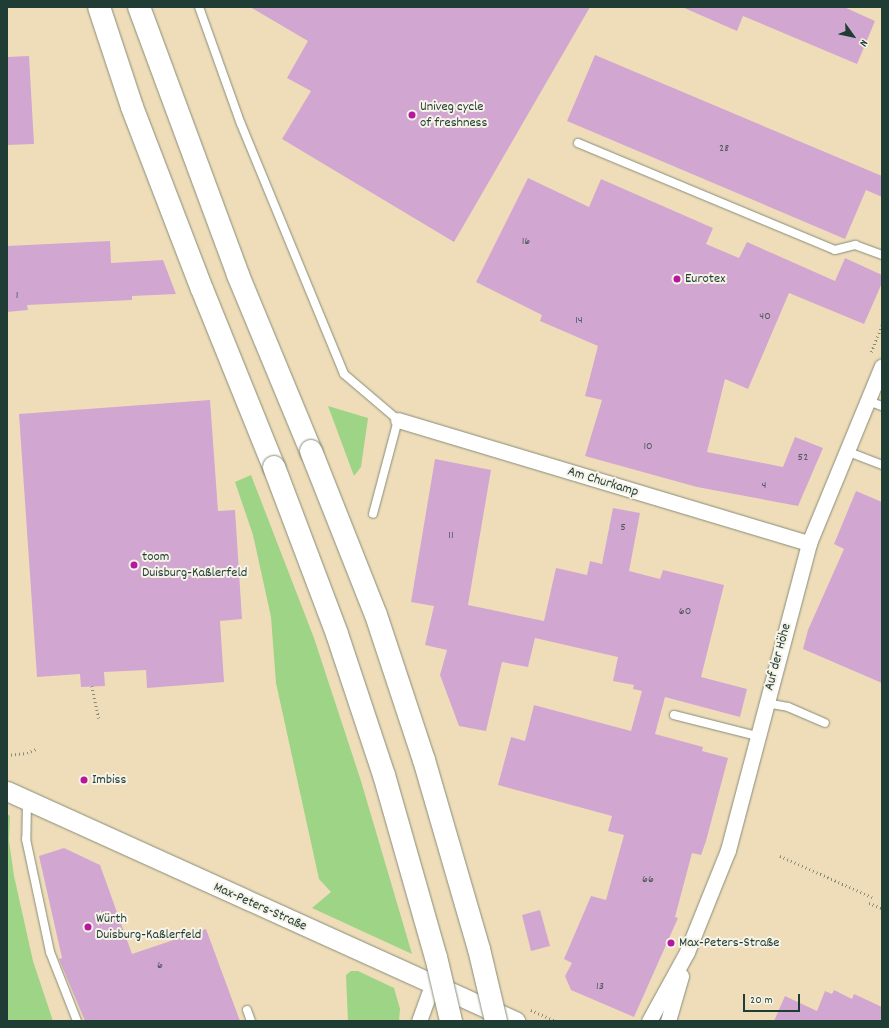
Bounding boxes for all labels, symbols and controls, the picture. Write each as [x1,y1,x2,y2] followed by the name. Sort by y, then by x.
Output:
[833,16,873,56] north arrow
[855,36,871,49] text: N
[420,99,487,132] place label: Univeg cycle of freshness
[407,110,417,120] marker: Univeg cycle of freshness
[719,142,729,156] house number: 28
[522,235,530,249] house number: 16
[685,271,725,287] place label: Eurotex
[672,274,682,284] marker: Eurotex
[16,289,18,303] house number: 1
[759,310,771,324] house number: 40
[575,314,583,328] house number: 14
[643,440,653,454] house number: 10
[798,451,808,465] house number: 52
[565,463,641,501] street label: Am Churkamp
[762,479,766,493] house number: 4
[620,521,626,535] house number: 5
[448,529,454,543] house number: 11
[142,549,247,582] place label: toom Duisburg-Kaßlerfeld
[129,560,139,570] marker: toom Duisburg-Kaßlerfeld
[679,605,691,619] house number: 60
[761,622,795,692] street label: Auf der Höhe
[92,772,126,788] place label: Imbiss
[79,775,89,785] marker: Imbiss
[642,873,654,887] house number: 66
[211,879,309,935] street label: Max-Peters-Straße
[96,911,201,944] place label: Würth Duisburg-Kaßlerfeld
[83,922,93,932] marker: Würth Duisburg-Kaßlerfeld
[679,935,779,951] place label: Max-Peters-Straße
[666,938,676,948] marker: Max-Peters-Straße
[157,959,163,973] house number: 6
[596,980,604,994] house number: 13
[745,986,802,1012] scale bar
[750,992,773,1009] text: 20 m

